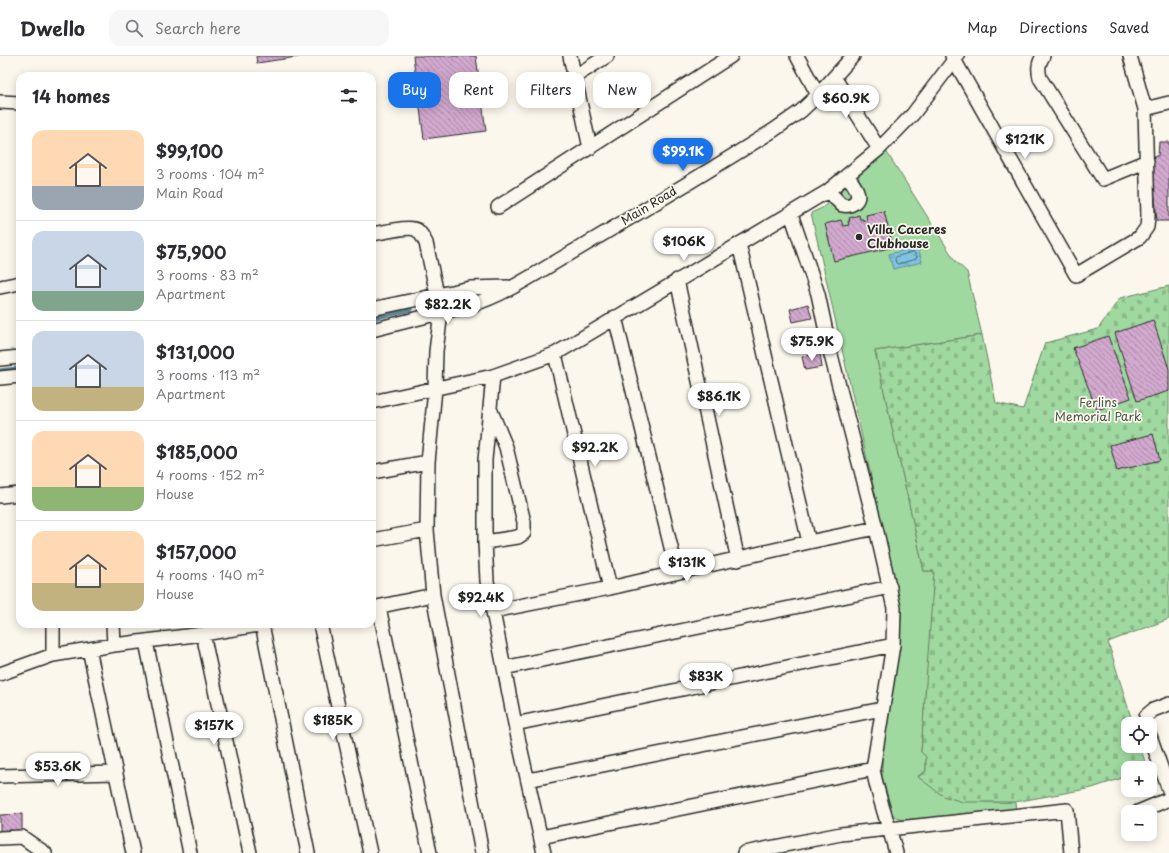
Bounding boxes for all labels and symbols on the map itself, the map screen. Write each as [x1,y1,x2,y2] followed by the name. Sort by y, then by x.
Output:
[813,85,879,119] pin: $60.9K
[997,126,1053,160] pin: $121K
[650,138,716,172] pin: $99.1K
[617,181,680,229] street label: Main Road
[867,220,946,252] place label: Villa Caceres Clubhouse
[656,228,712,262] pin: $106K
[854,232,864,242] marker: Villa Caceres Clubhouse
[415,291,481,325] pin: $82.2K
[779,328,845,362] pin: $75.9K
[686,383,752,417] pin: $86.1K
[1055,393,1141,425] park label: Ferlins Memorial Park
[562,434,628,468] pin: $92.2K
[659,549,715,583] pin: $131K
[448,584,514,618] pin: $92.4K
[682,663,730,697] pin: $83K
[305,707,361,741] pin: $185K
[186,712,242,746] pin: $157K
[25,753,91,787] pin: $53.6K

